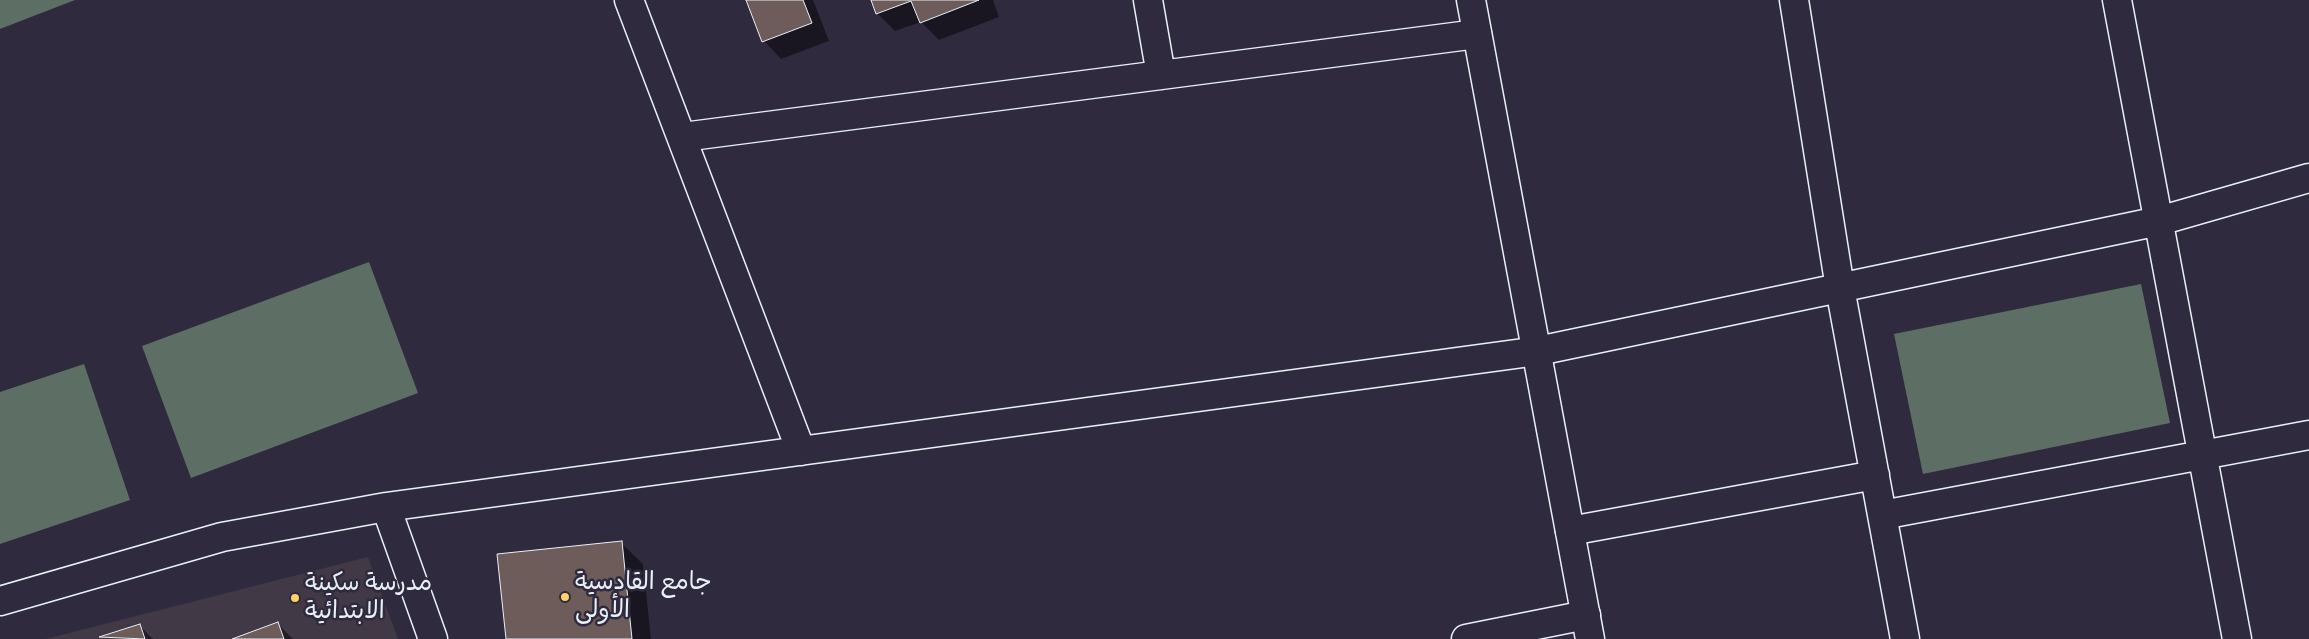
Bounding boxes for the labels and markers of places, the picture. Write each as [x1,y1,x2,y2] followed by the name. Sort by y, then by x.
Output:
[575,569,712,625] place label: جامع القادسية الأولى
[305,570,432,626] place label: مدرسة سكينة الابتدائية
[559,591,571,603] marker: جامع القادسية الأولى
[289,592,301,604] marker: مدرسة سكينة الابتدائية

